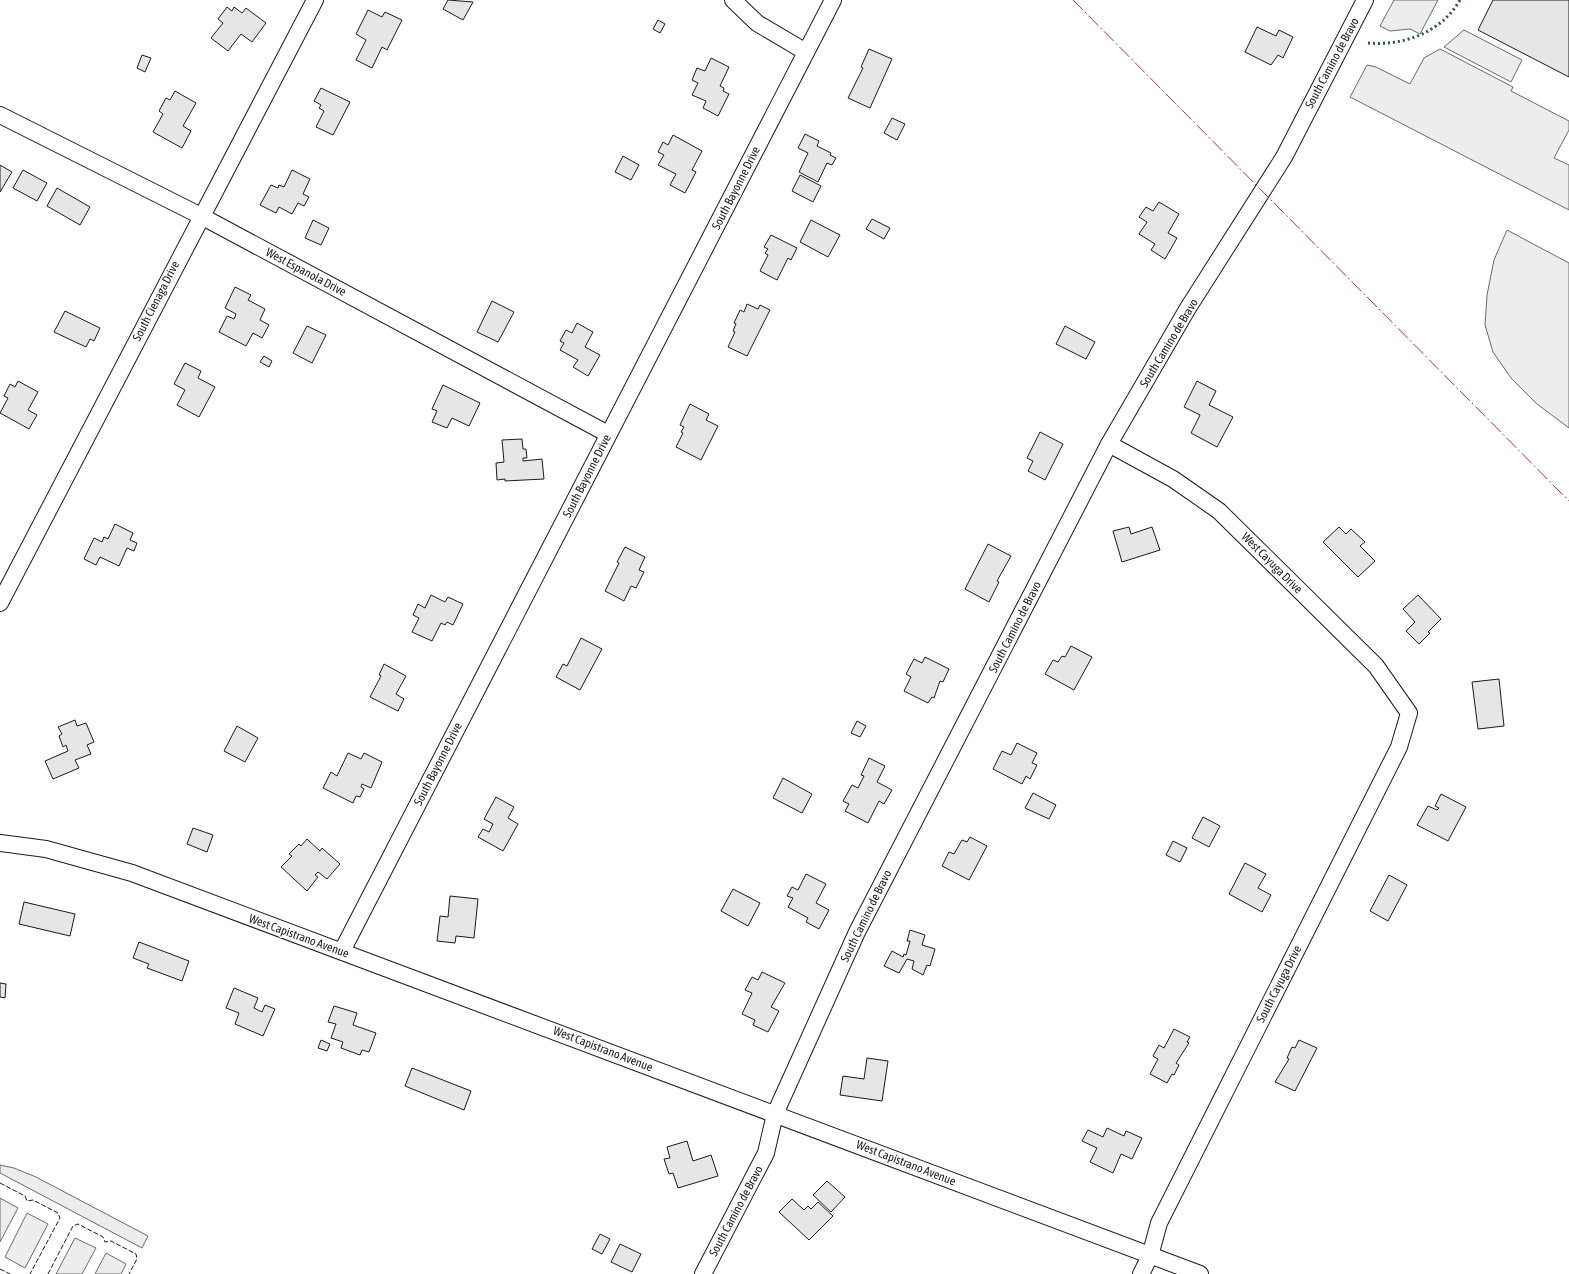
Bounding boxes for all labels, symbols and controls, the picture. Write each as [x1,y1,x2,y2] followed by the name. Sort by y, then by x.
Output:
[1302,15,1362,111] street label: South Camino de Bravo
[709,144,763,232] street label: South Bayonne Drive
[263,245,349,299] street label: West Espanola Drive
[130,259,182,343] street label: South Cienaga Drive
[1137,296,1201,390] street label: South Camino de Bravo
[560,432,614,520] street label: South Bayonne Drive
[1239,530,1305,596] street label: West Cayuga Drive
[986,579,1044,675] street label: South Camino de Bravo
[411,720,465,808] street label: South Bayonne Drive
[838,867,895,964] street label: South Camino de Bravo
[247,911,351,961] street label: West Capistrano Avenue
[1254,943,1304,1025] street label: South Cayuga Drive
[551,1024,655,1074] street label: West Capistrano Avenue
[854,1138,958,1188] street label: West Capistrano Avenue
[706,1163,766,1259] street label: South Camino de Bravo

